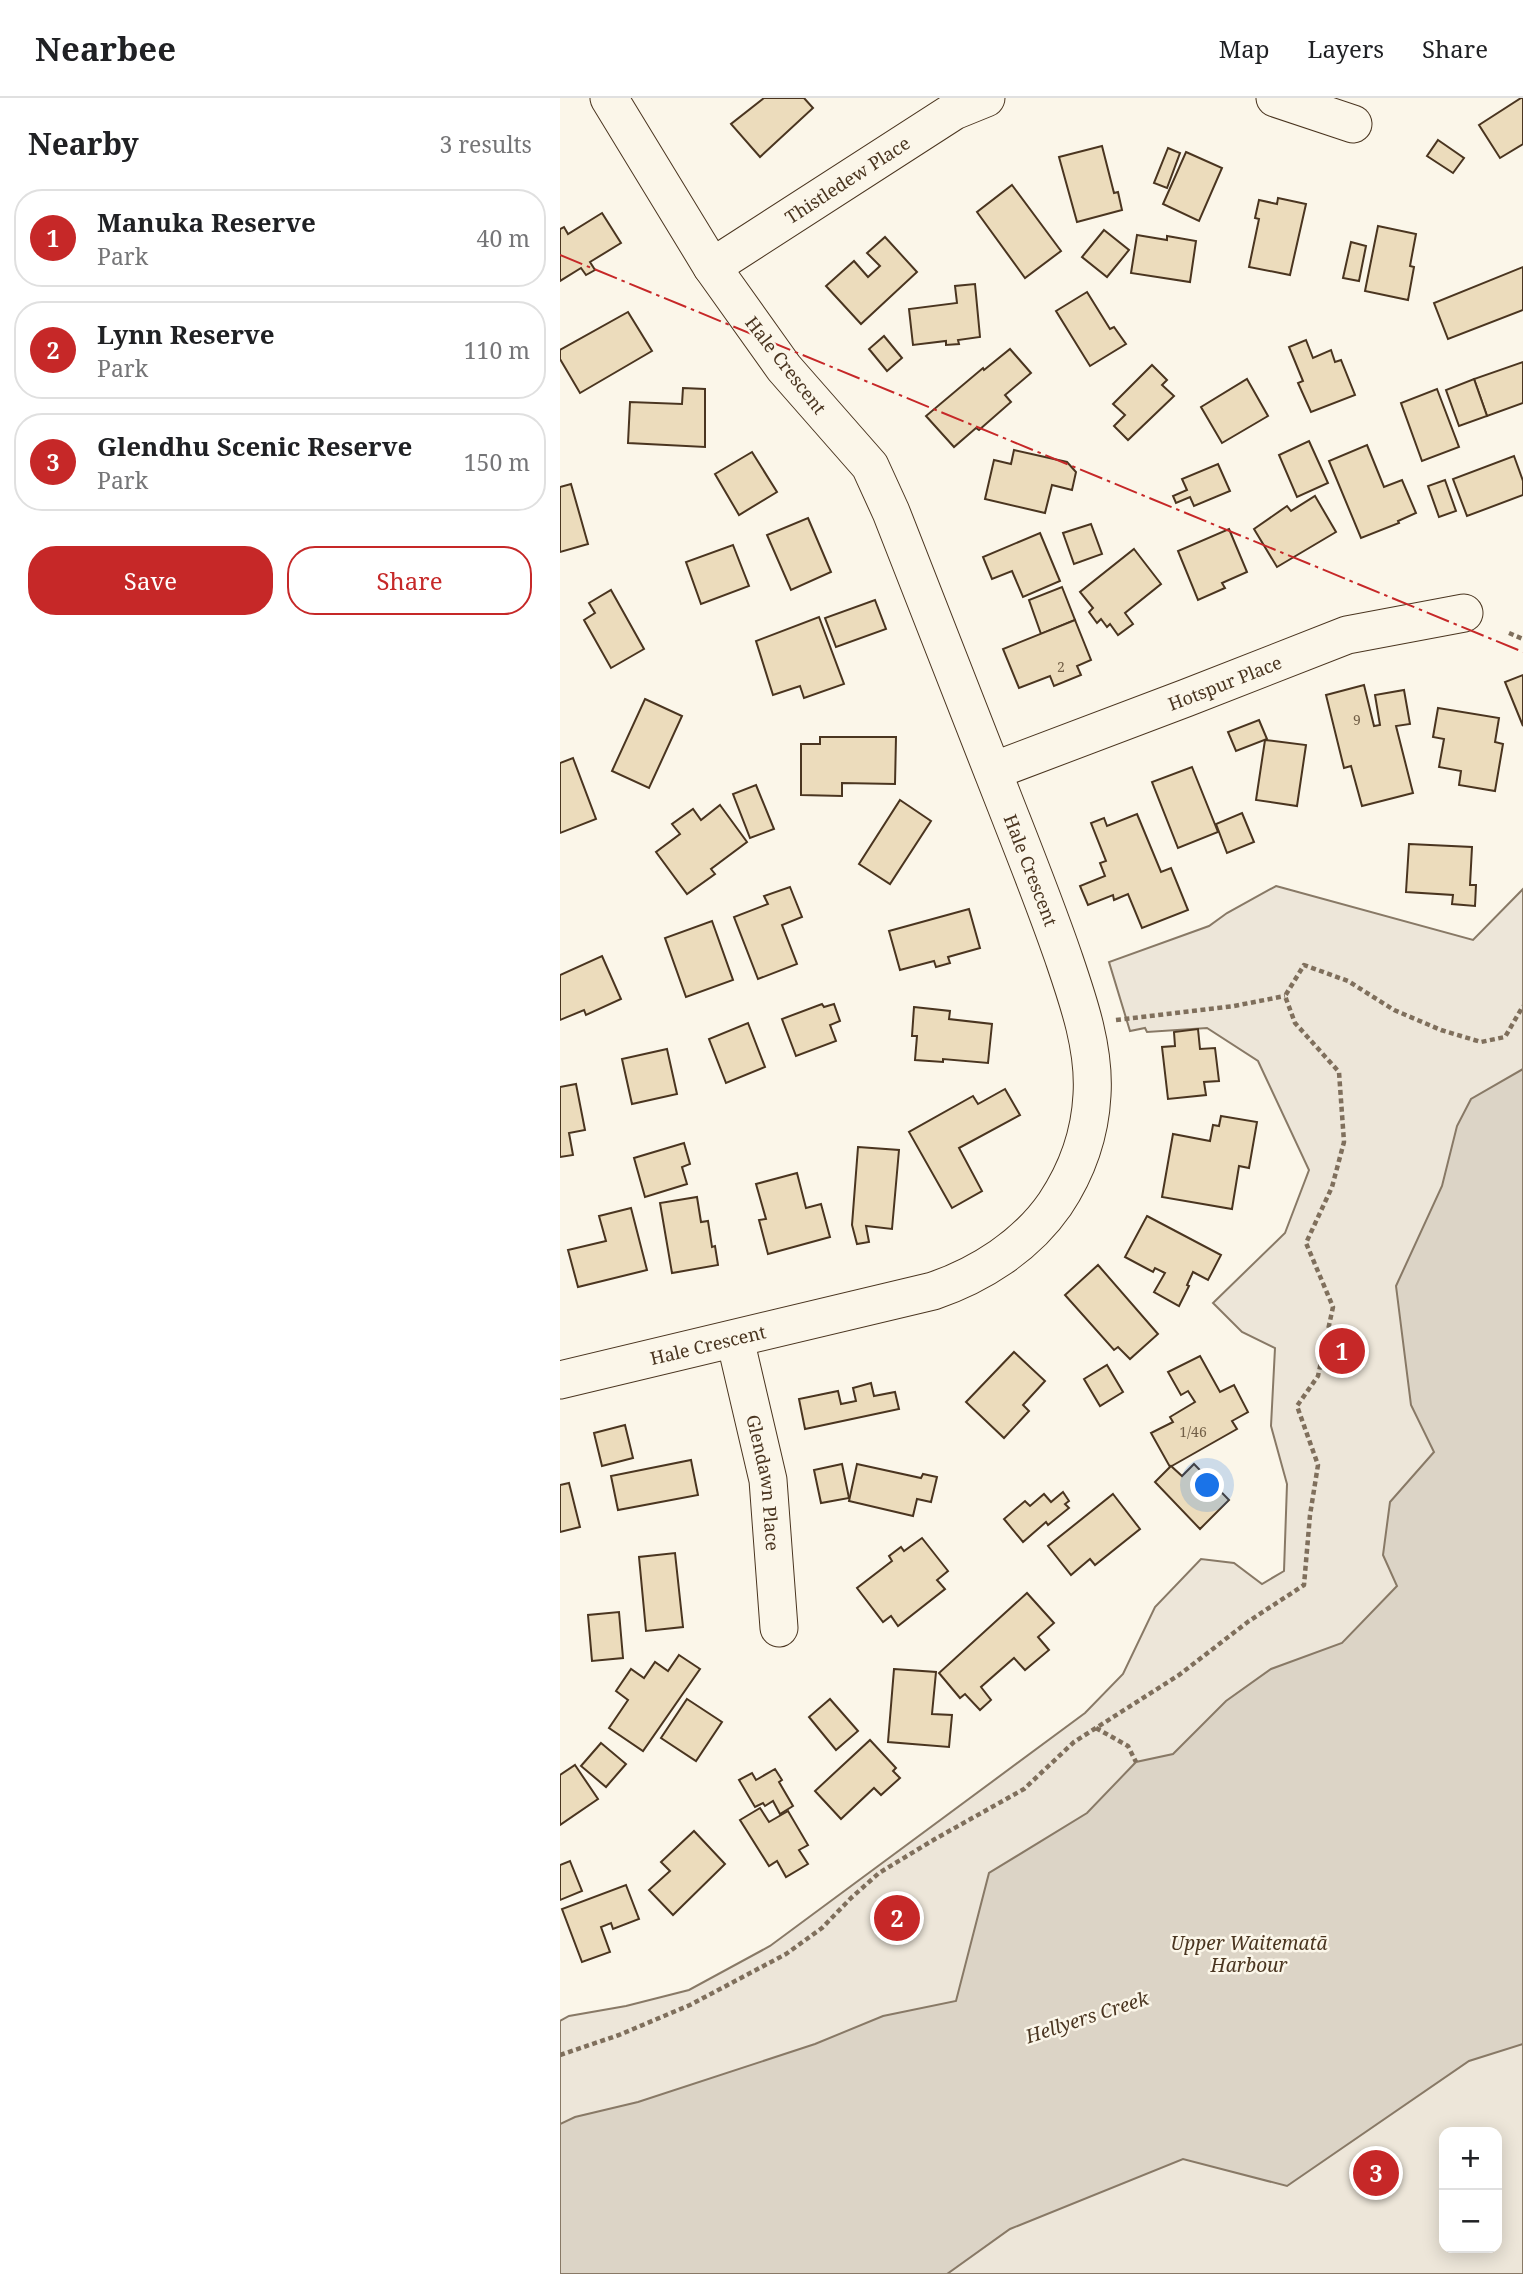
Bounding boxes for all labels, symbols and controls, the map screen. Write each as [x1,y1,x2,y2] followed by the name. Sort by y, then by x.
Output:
[35,26,176,71] text: Nearbee
[1219,32,1270,65] text: Map
[1308,32,1384,65] text: Layers
[1422,32,1488,65] text: Share
[28,123,139,164] text: Nearby
[439,128,532,160] text: 3 results
[780,131,914,229] street label: Thistledew Place
[97,204,316,240] text: Manuka Reserve
[47,222,60,254] text: 1
[477,222,530,254] text: 40 m
[97,240,148,272] text: Park
[740,311,832,419] street label: Hale Crescent
[97,316,275,352] text: Lynn Reserve
[47,334,60,366] text: 2
[464,334,530,366] text: 110 m
[97,352,148,384] text: Park
[97,428,412,464] text: Glendhu Scenic Reserve
[47,446,60,478] text: 3
[464,446,530,478] text: 150 m
[97,464,148,496] text: Park
[28,546,273,615] button: Save
[287,546,532,615] button: Share
[1165,650,1285,716] street label: Hotspur Place
[1057,657,1065,676] house number: 2
[1353,710,1361,729] house number: 9
[999,811,1063,929] street label: Hale Crescent
[648,1319,768,1370] street label: Hale Crescent
[1319,1325,1365,1377] pin: 1
[741,1412,785,1552] street label: Glendawn Place
[1179,1422,1207,1441] house number: 1/46
[1190,1468,1224,1502] your location
[874,1892,920,1944] pin: 2
[1170,1930,1328,1978] water label: Upper Waitematā Harbour
[1021,1984,1153,2049] water label: Hellyers Creek
[1439,2127,1502,2253] map controls
[1439,2127,1502,2190] button: +
[1353,2147,1399,2199] pin: 3
[1439,2190,1502,2253] button: −

